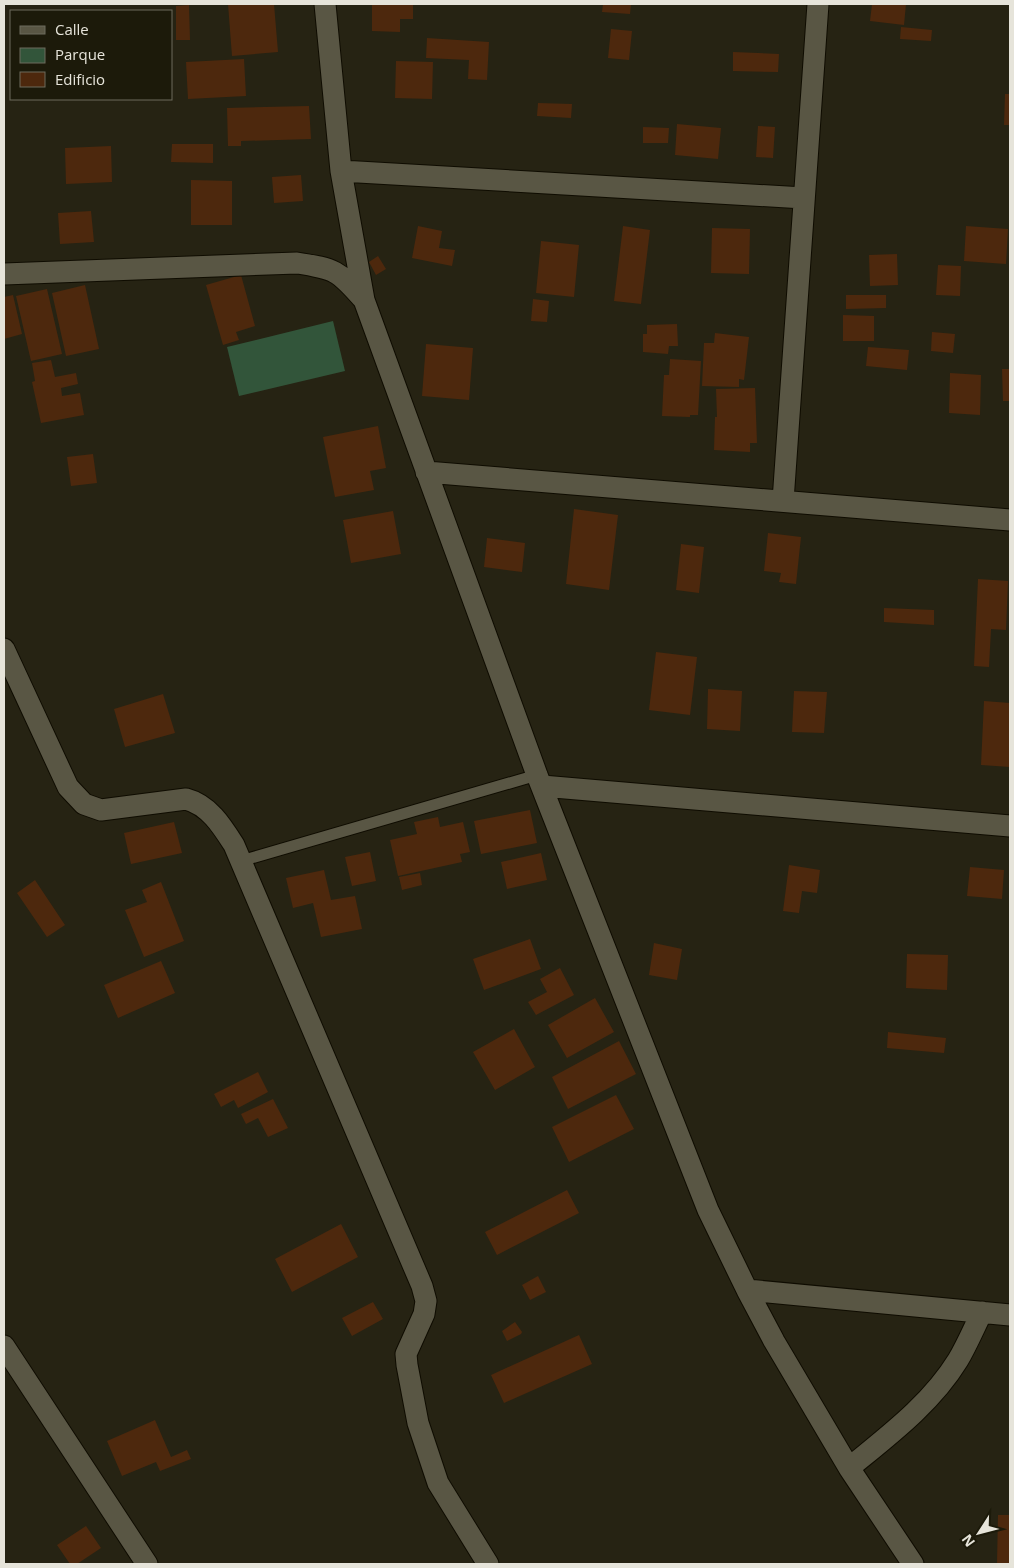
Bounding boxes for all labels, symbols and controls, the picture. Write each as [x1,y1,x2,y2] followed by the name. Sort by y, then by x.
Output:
[10,10,172,100] legend
[55,19,89,39] text: Calle
[55,44,105,64] text: Parque
[55,69,105,89] text: Edificio
[954,1508,1004,1558] north arrow
[957,1531,979,1551] text: N

